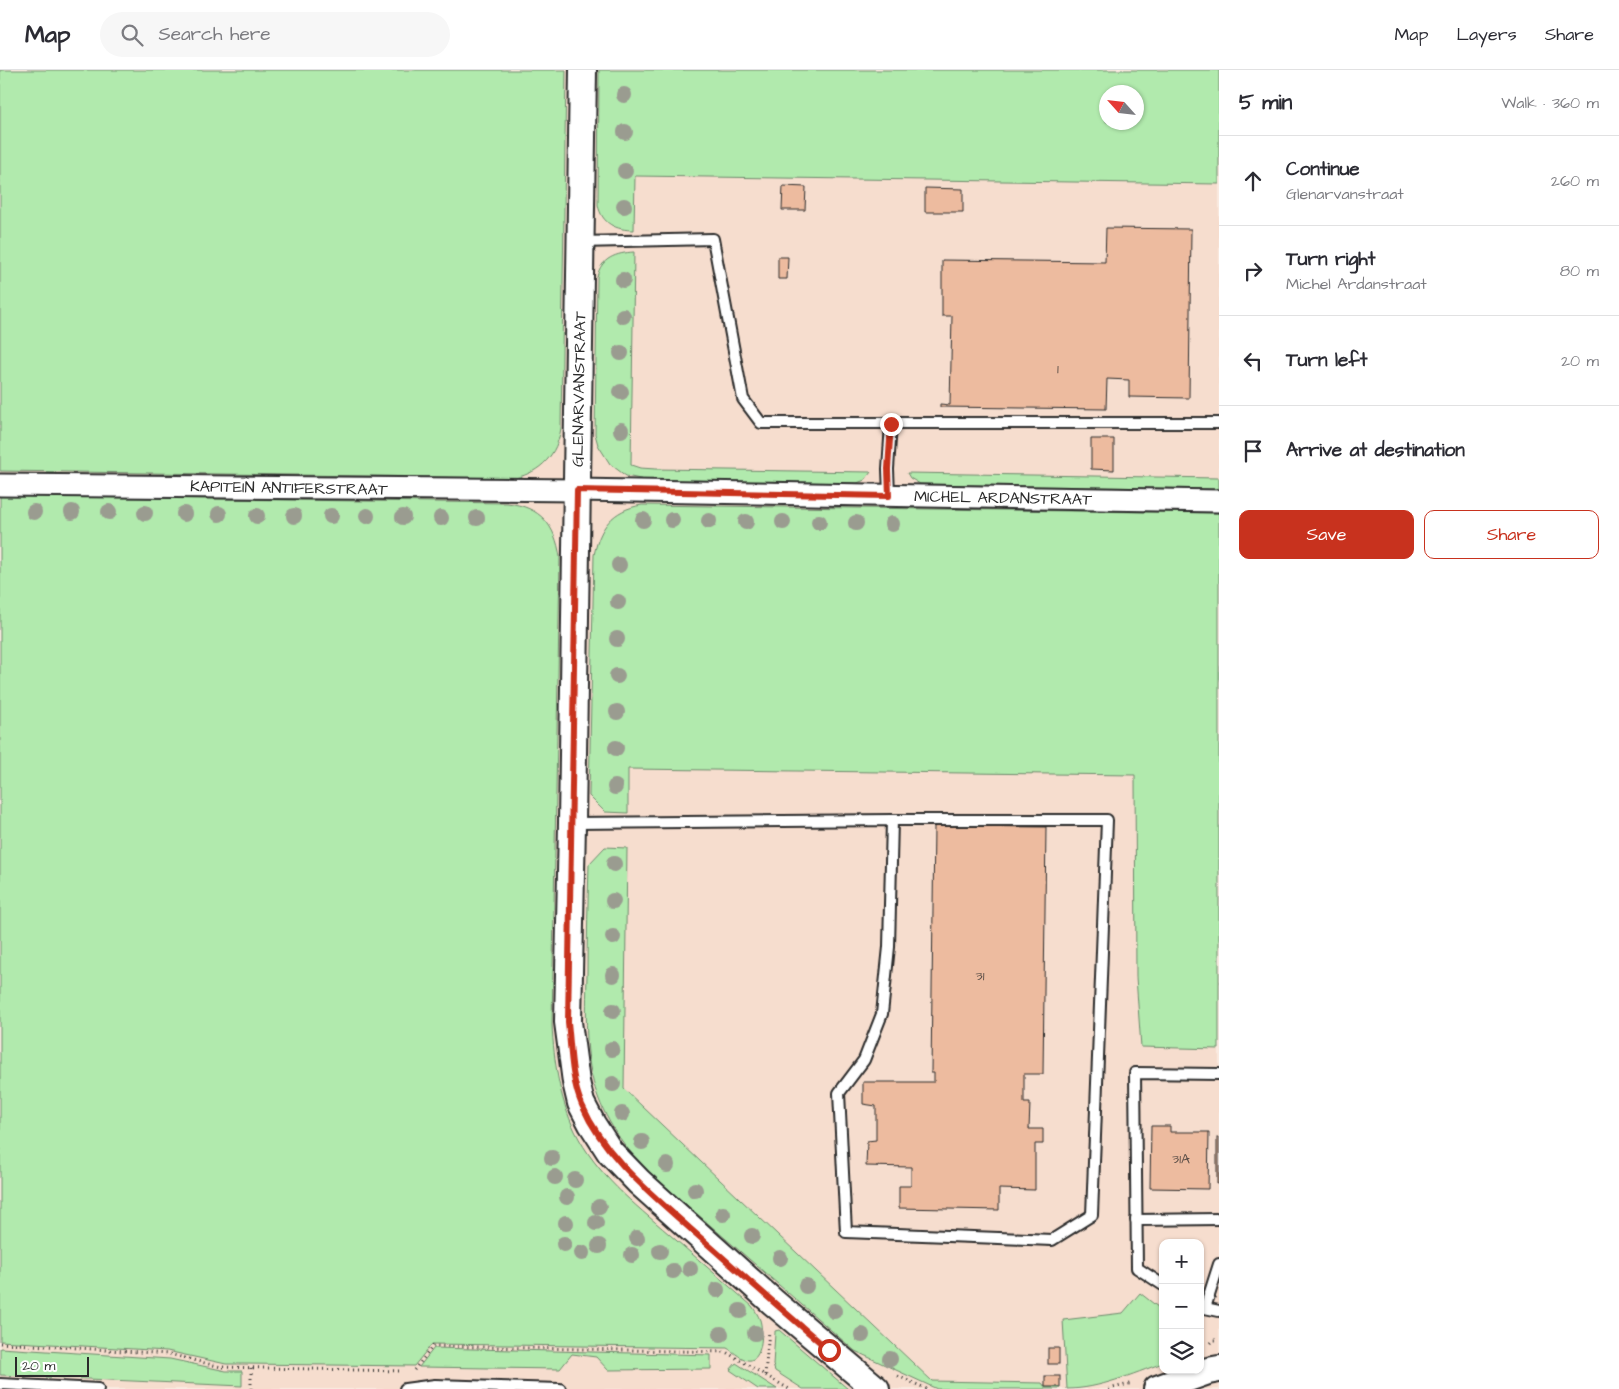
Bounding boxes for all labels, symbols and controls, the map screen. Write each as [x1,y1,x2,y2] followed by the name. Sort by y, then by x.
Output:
[100,12,450,57] search box
[25,18,70,52] text: Map
[118,21,146,49] icon: search
[158,21,271,48] text: Search here
[1394,22,1428,47] text: Map
[1456,22,1517,47] text: Layers
[1545,22,1594,47] text: Share
[1099,85,1144,130] north arrow
[1239,88,1292,117] text: 5 min
[1501,92,1599,114] text: Walk · 360 m
[1286,156,1360,183] text: Continue
[1239,167,1267,195] icon: ahead
[1551,170,1599,192] text: 260 m
[1286,183,1404,205] text: Glenarvanstraat
[1286,246,1375,273] text: Turn right
[1239,257,1267,285] icon: right
[1560,260,1599,282] text: 80 m
[1286,273,1427,295] text: Michel Ardanstraat
[567,311,591,467] street label: GLENARVANSTRAAT
[1239,347,1267,375] icon: left
[1286,347,1367,374] text: Turn left
[1561,350,1599,372] text: 20 m
[1057,359,1059,379] house number: 1
[880,413,903,436] route end
[1239,437,1267,465] icon: arrive
[1286,437,1465,464] text: Arrive at destination
[190,475,388,501] street label: KAPITEIN ANTIFERSTRAAT
[914,485,1092,511] street label: MICHEL ARDANSTRAAT
[1239,510,1414,559] button: Save
[1424,510,1599,559] button: Share
[976,966,985,986] house number: 31
[1172,1149,1190,1169] house number: 31A
[1159,1239,1204,1374] map controls
[1159,1239,1204,1284] button: +
[1159,1284,1204,1329] button: −
[1159,1329,1204,1374] button: layers
[818,1339,841,1362] route start
[15,1354,89,1377] scale bar
[22,1356,55,1376] text: 20 m

